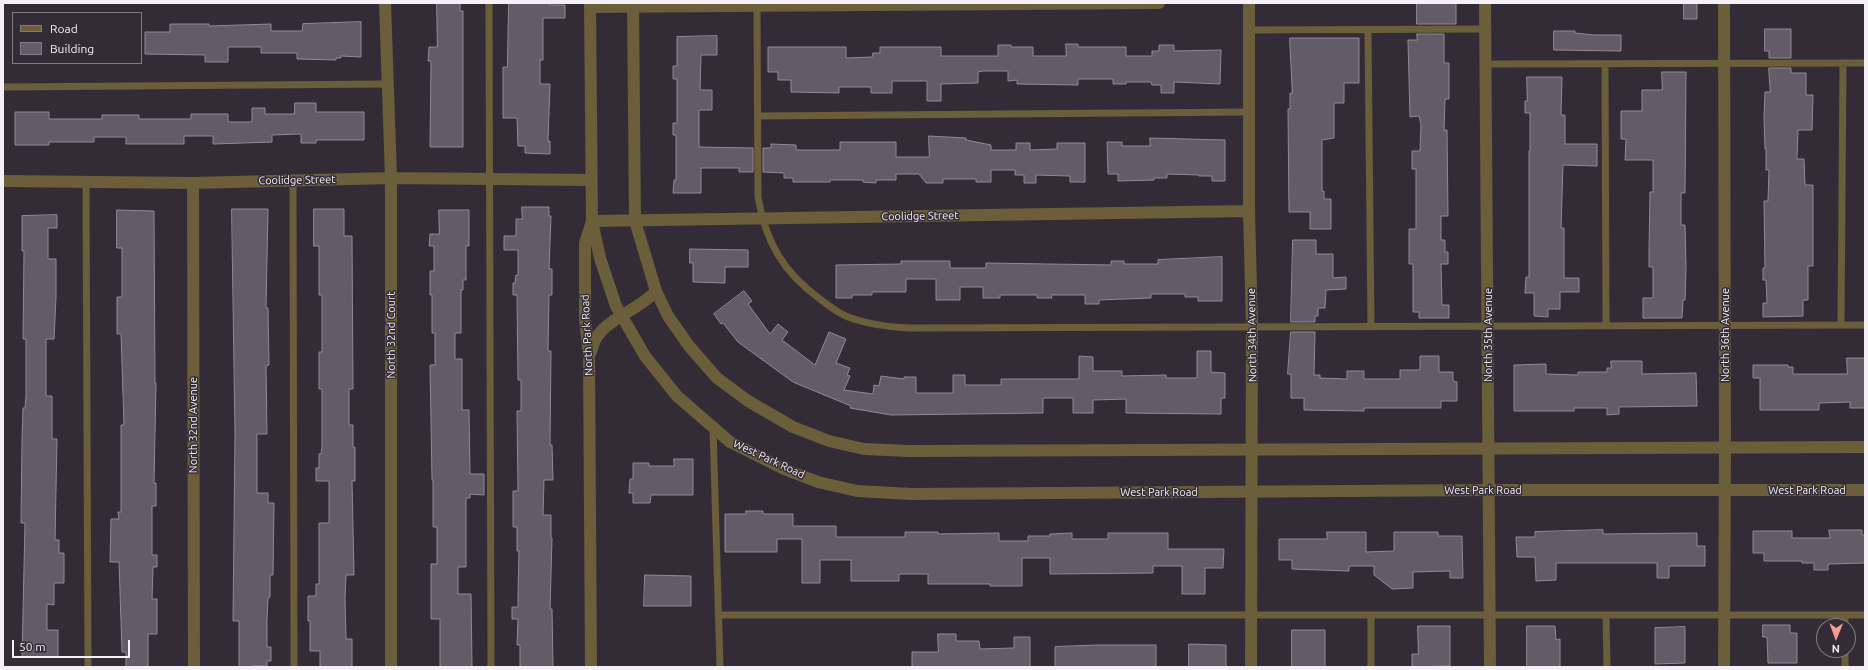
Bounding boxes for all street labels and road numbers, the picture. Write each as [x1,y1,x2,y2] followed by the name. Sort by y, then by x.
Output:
[258,173,336,187] street label: Coolidge Street
[881,209,959,223] street label: Coolidge Street
[1245,288,1259,382] street label: North 34th Avenue
[1481,288,1495,382] street label: North 35th Avenue
[1718,288,1732,382] street label: North 36th Avenue
[384,291,398,379] street label: North 32nd Court
[578,294,596,376] street label: North Park Road
[186,377,200,473] street label: North 32nd Avenue
[731,437,807,481] street label: West Park Road
[1444,483,1522,497] street label: West Park Road
[1768,483,1846,497] street label: West Park Road
[1120,485,1198,499] street label: West Park Road

